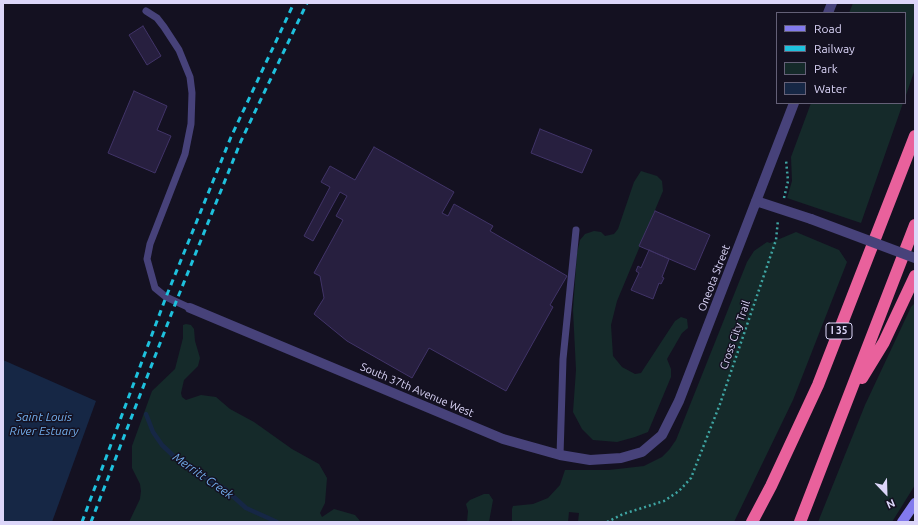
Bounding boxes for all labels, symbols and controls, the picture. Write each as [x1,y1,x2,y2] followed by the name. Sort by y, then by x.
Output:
[776,12,906,104] legend
[814,22,842,35] text: Road
[814,42,855,55] text: Railway
[814,62,838,75] text: Park
[814,82,847,95] text: Water
[695,243,733,313] street label: Oneota Street
[717,299,753,371] street label: Cross City Trail
[826,323,852,339] road number: I 35
[358,360,476,420] street label: South 37th Avenue West
[10,410,78,438] water label: Saint Louis River Estuary
[170,450,236,502] water label: Merritt Creek
[866,473,906,513] north arrow
[885,497,897,511] text: N

